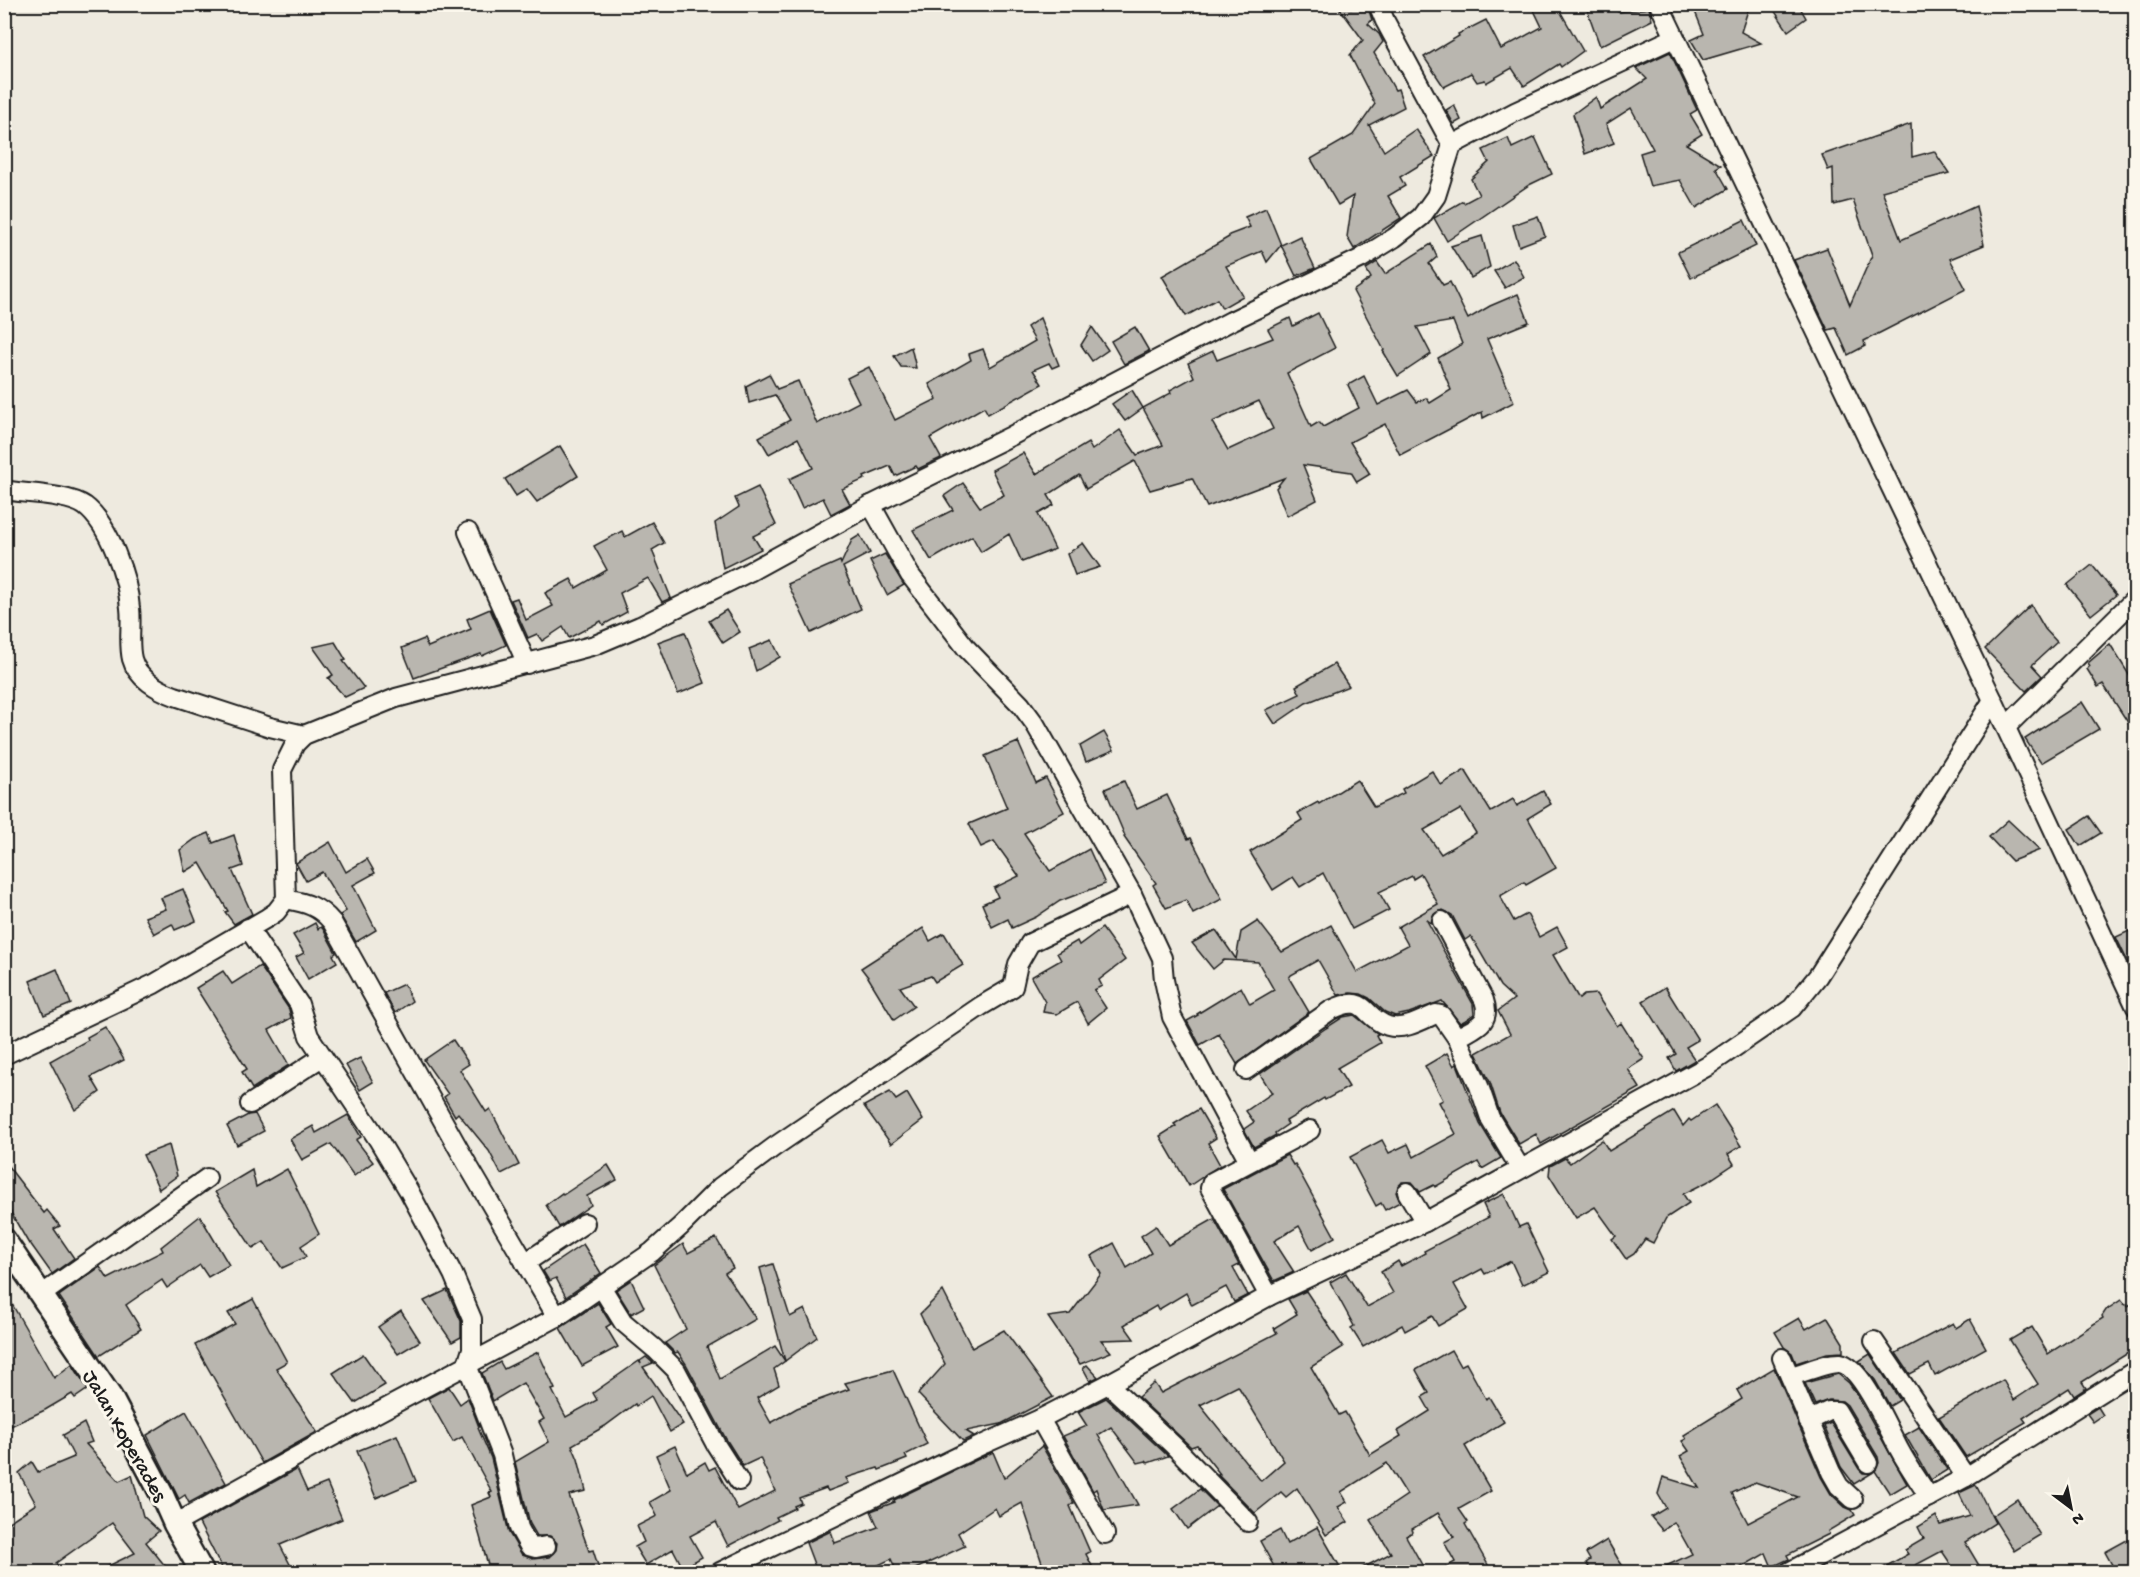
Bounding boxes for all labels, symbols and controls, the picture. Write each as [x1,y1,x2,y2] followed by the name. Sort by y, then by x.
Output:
[75,1367,171,1508] street label: Jalan Koperades
[2041,1478,2101,1538] north arrow
[2067,1507,2087,1529] text: N

